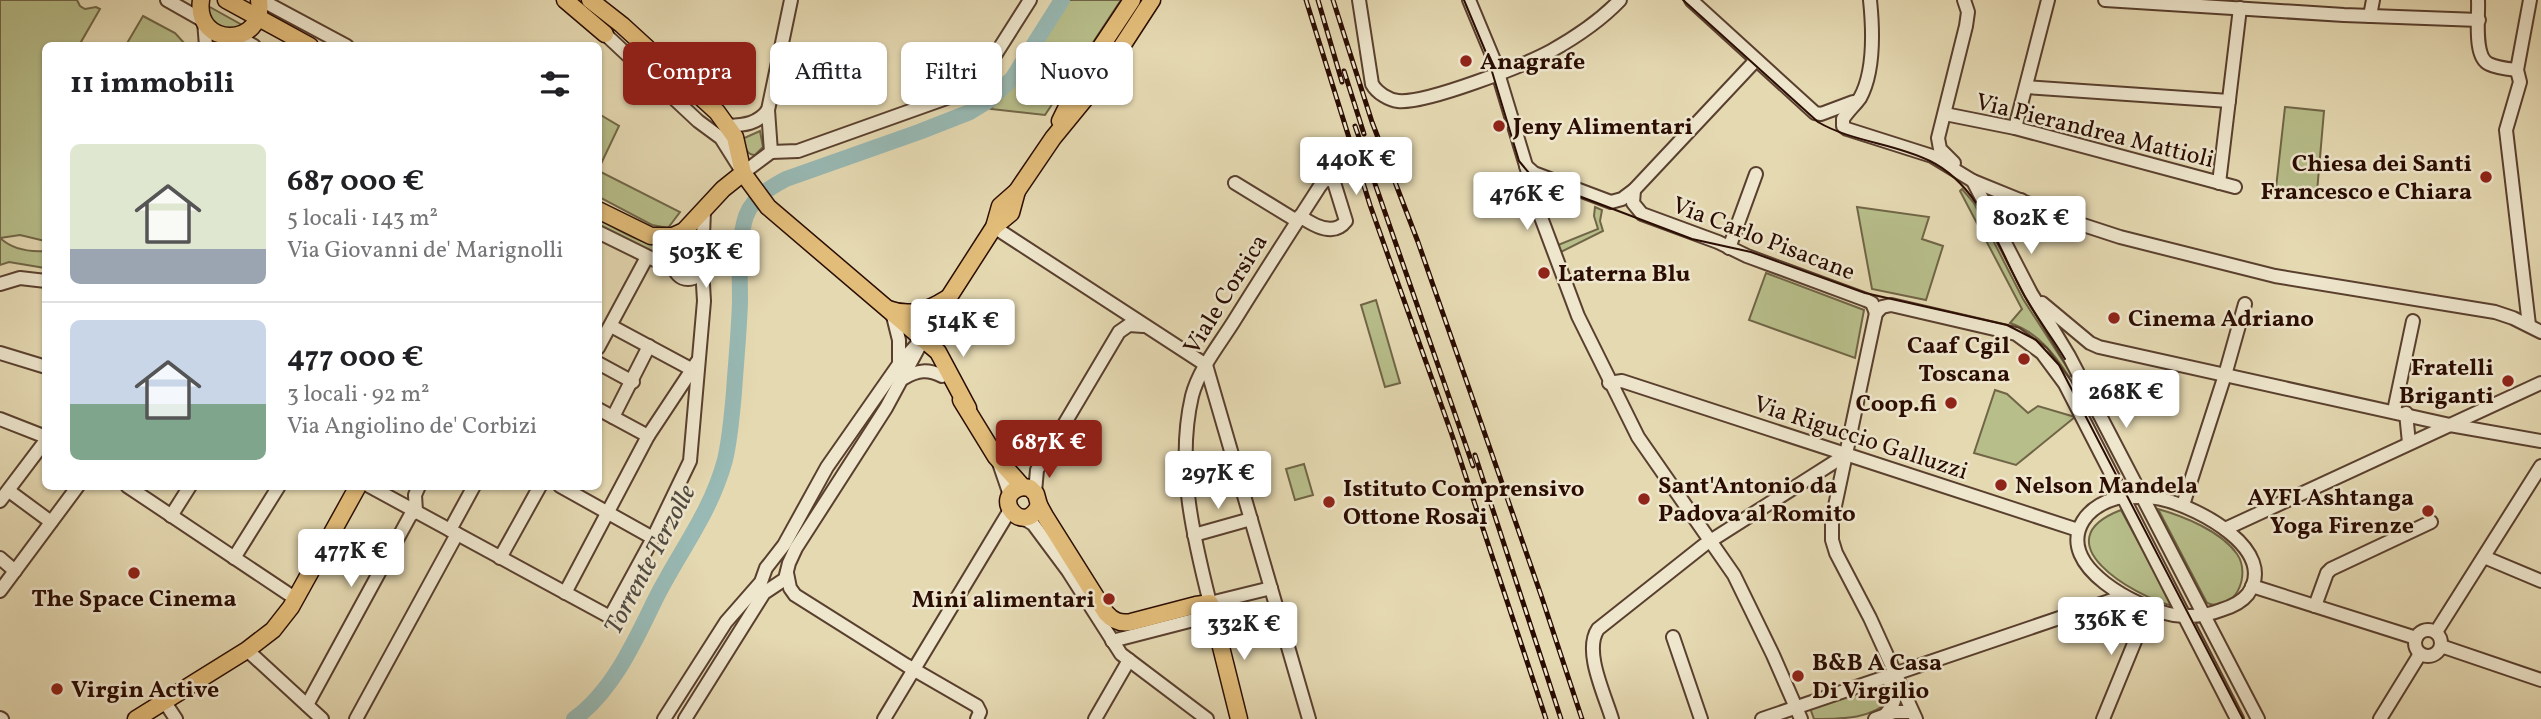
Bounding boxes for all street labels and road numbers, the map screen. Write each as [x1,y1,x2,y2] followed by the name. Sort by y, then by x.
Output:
[1972,86,2217,178] street label: Via Pierandrea Mattioli
[1667,189,1860,290] street label: Via Carlo Pisacane
[1176,228,1277,362] street label: Viale Corsica
[1749,388,1972,490] street label: Via Riguccio Galluzzi

